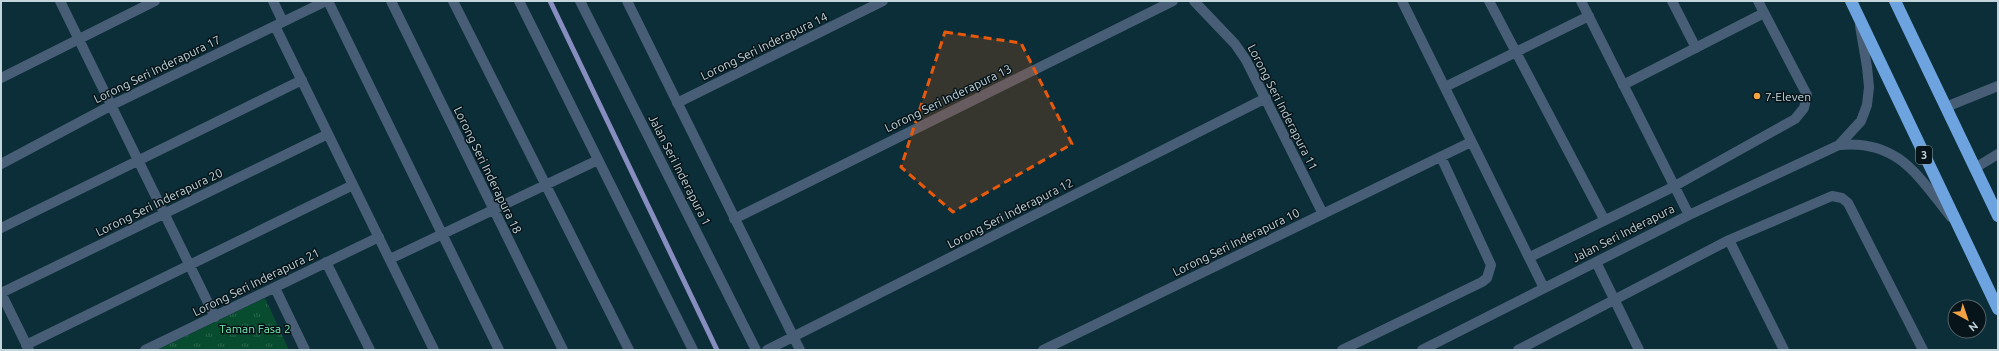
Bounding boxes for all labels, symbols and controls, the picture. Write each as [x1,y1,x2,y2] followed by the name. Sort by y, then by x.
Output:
[698,9,830,82] street label: Lorong Seri Inderapura 14
[91,33,223,105] street label: Lorong Seri Inderapura 17
[1246,42,1320,172] street label: Lorong Seri Inderapura 11
[882,62,1014,134] street label: Lorong Seri Inderapura 13
[1765,90,1811,103] place label: 7-Eleven
[1752,91,1762,101] marker: 7-Eleven
[452,104,525,236] street label: Lorong Seri Inderapura 18
[646,112,714,228] street label: Jalan Seri Inderapura 1
[1916,146,1932,164] road number: 3
[93,165,225,238] street label: Lorong Seri Inderapura 20
[945,176,1075,250] street label: Lorong Seri Inderapura 12
[1570,202,1676,264] street label: Jalan Seri Inderapura
[1170,205,1302,278] street label: Lorong Seri Inderapura 10
[190,246,322,318] street label: Lorong Seri Inderapura 21
[1947,299,1987,339] north arrow
[1966,319,1980,334] text: N
[219,322,291,335] park label: Taman Fasa 2

